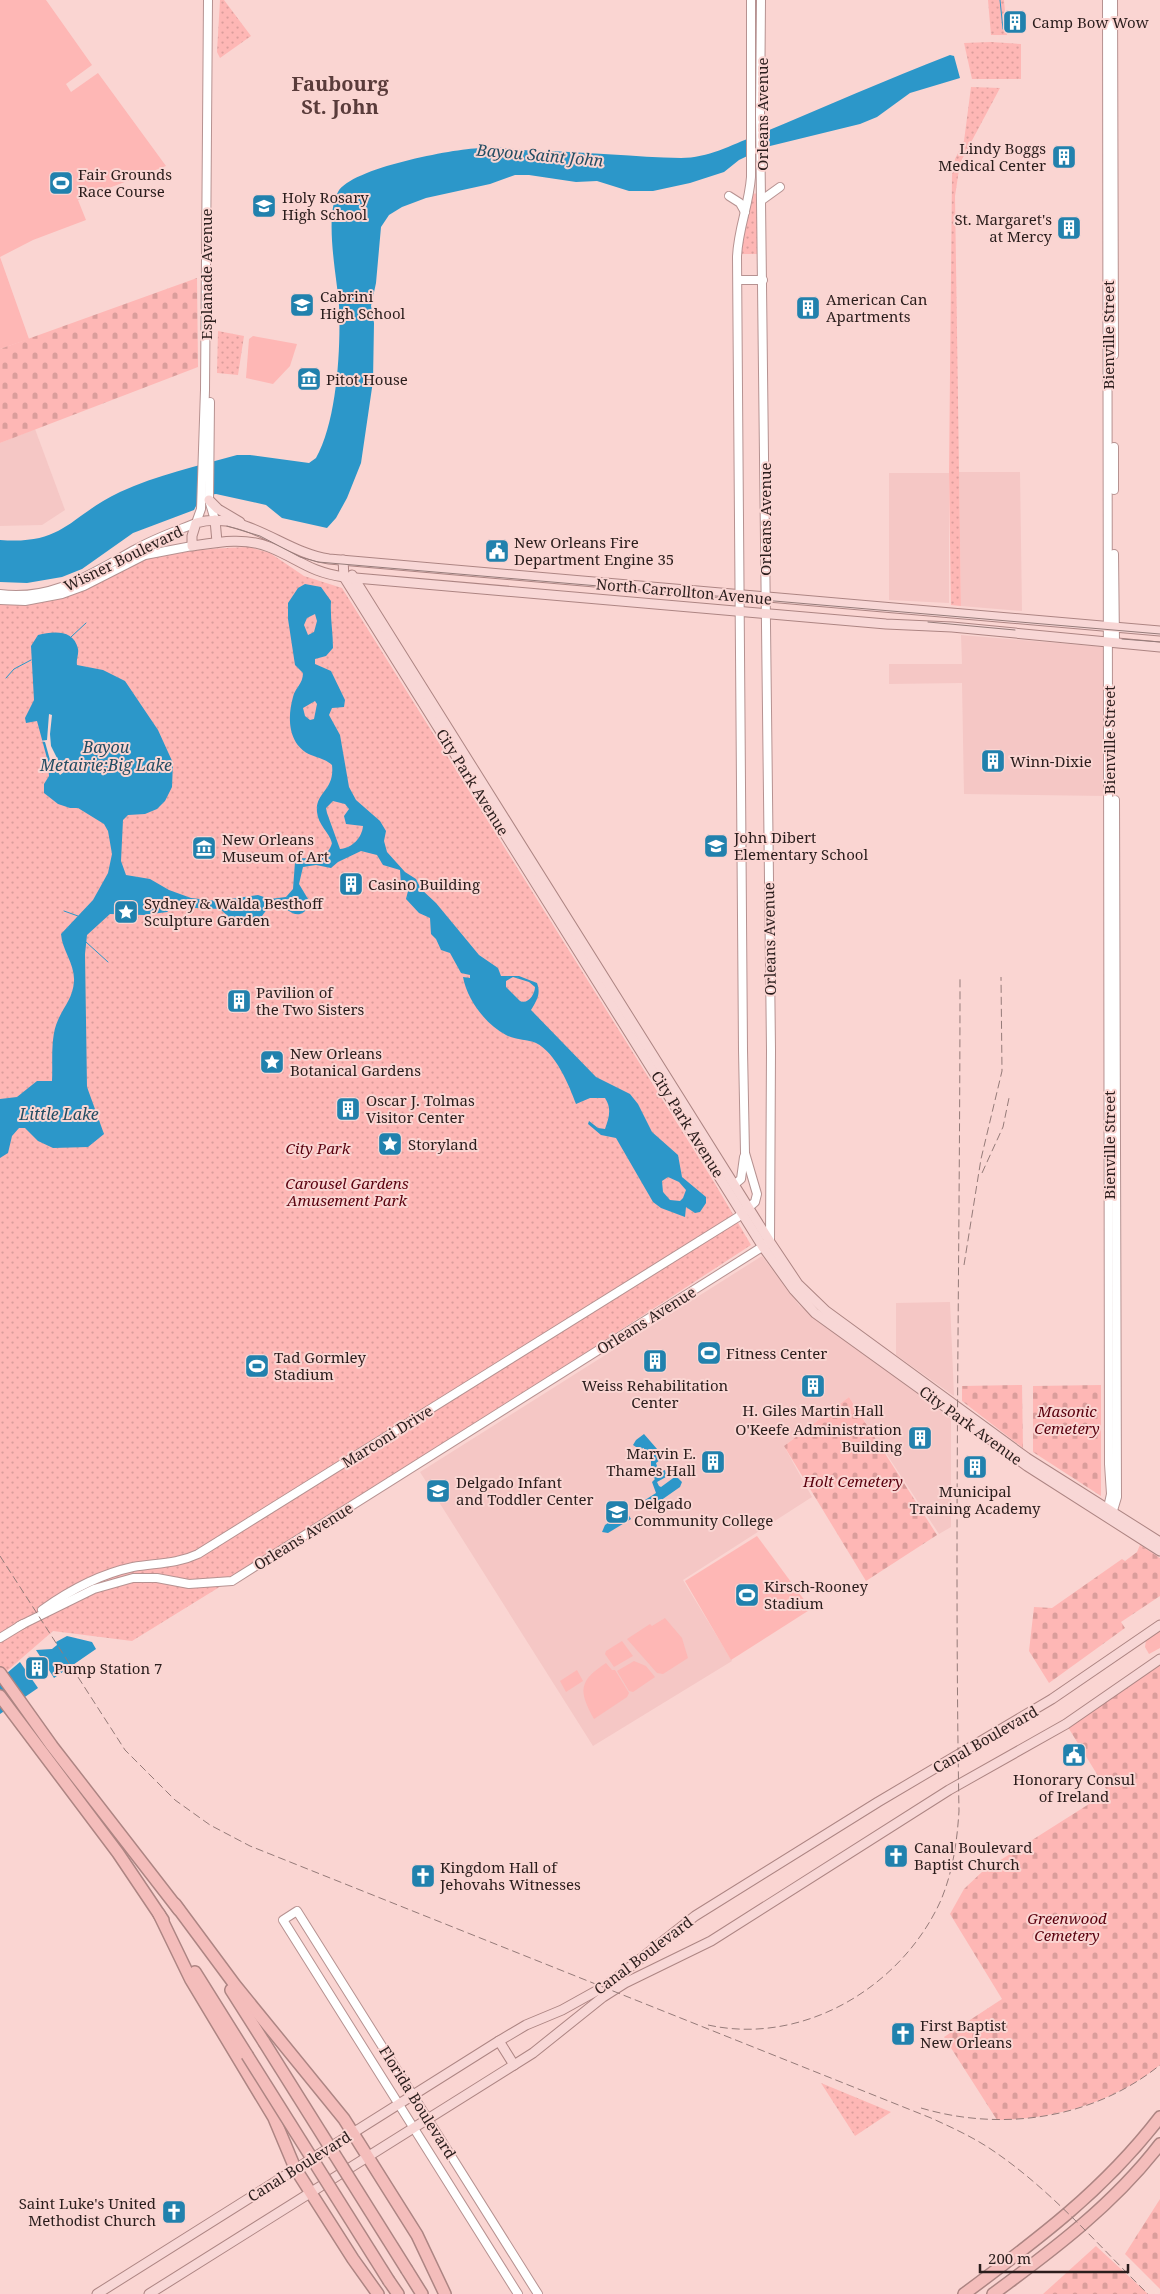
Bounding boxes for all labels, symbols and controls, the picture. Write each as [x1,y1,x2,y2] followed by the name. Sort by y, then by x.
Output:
[1002,9,1028,35] building icon: Camp Bow Wow
[1032,12,1149,32] place label: Camp Bow Wow
[752,57,772,171] street label: Orleans Avenue
[291,70,389,120] district label: Faubourg St. John
[475,138,605,172] water label: Bayou Saint John
[938,138,1046,175] place label: Lindy Boggs Medical Center
[1051,144,1077,170] building icon: Lindy Boggs Medical Center
[78,164,172,201] place label: Fair Grounds Race Course
[48,170,74,196] sports icon: Fair Grounds Race Course
[282,187,369,224] place label: Holy Rosary High School
[251,193,277,219] school or university icon: Holy Rosary High School
[196,208,216,340] street label: Esplanade Avenue
[954,209,1053,246] place label: St. Margaret's at Mercy
[1056,215,1082,241] building icon: St. Margaret's at Mercy
[1098,281,1118,389] street label: Bienville Street
[320,286,406,323] place label: Cabrini High School
[826,289,928,326] place label: American Can Apartments
[289,292,315,318] school or university icon: Cabrini High School
[795,295,821,321] building icon: American Can Apartments
[296,366,322,392] museum icon: Pitot House
[326,369,408,389] place label: Pitot House
[755,462,775,576] street label: Orleans Avenue
[60,521,186,595] street label: Wisner Boulevard
[514,532,674,569] place label: New Orleans Fire Department Engine 35
[484,538,510,564] public building icon: New Orleans Fire Department Engine 35
[595,573,773,609] street label: North Carrollton Avenue
[1099,686,1119,794] street label: Bienville Street
[432,725,514,839] street label: City Park Avenue
[39,736,172,776] water label: Bayou Metairie;Big Lake
[980,748,1006,774] building icon: Winn-Dixie
[1010,751,1092,771] place label: Winn-Dixie
[733,827,868,864] place label: John Dibert Elementary School
[222,829,329,866] place label: New Orleans Museum of Art
[703,833,729,859] school or university icon: John Dibert Elementary School
[191,835,217,861] museum icon: New Orleans Museum of Art
[338,871,364,897] building icon: Casino Building
[368,874,480,894] place label: Casino Building
[758,882,780,996] street label: Orleans Avenue
[144,893,324,930] place label: Sydney & Walda Besthoff Sculpture Garden
[113,899,139,925] place icon: Sydney & Walda Besthoff Sculpture Garden
[256,982,365,1019] place label: Pavilion of the Two Sisters
[226,988,252,1014] building icon: Pavilion of the Two Sisters
[290,1043,421,1080] place label: New Orleans Botanical Gardens
[259,1049,285,1075] place icon: New Orleans Botanical Gardens
[647,1067,729,1181] street label: City Park Avenue
[366,1090,475,1127] place label: Oscar J. Tolmas Visitor Center
[1099,1091,1119,1199] street label: Bienville Street
[335,1096,361,1122] building icon: Oscar J. Tolmas Visitor Center
[18,1103,99,1125] water label: Little Lake
[377,1131,403,1157] place icon: Storyland
[408,1134,478,1154] place label: Storyland
[286,1138,351,1158] park label: City Park
[285,1173,409,1210] park label: Carousel Gardens Amusement Park
[593,1282,699,1358] street label: Orleans Avenue
[696,1340,722,1366] sports icon: Fitness Center
[726,1343,827,1363] place label: Fitness Center
[274,1347,367,1384] place label: Tad Gormley Stadium
[642,1348,668,1374] building icon: Weiss Rehabilitation Center
[244,1353,270,1379] sports icon: Tad Gormley Stadium
[800,1373,826,1399] building icon: H. Giles Martin Hall
[582,1375,729,1412] place label: Weiss Rehabilitation Center
[916,1381,1026,1469] street label: City Park Avenue
[338,1400,436,1472] street label: Marconi Drive
[742,1400,884,1420] place label: H. Giles Martin Hall
[1034,1401,1100,1438] park label: Masonic Cemetery
[735,1419,902,1456] place label: O'Keefe Administration Building
[907,1425,933,1451] building icon: O'Keefe Administration Building
[606,1443,696,1480] place label: Marvin E. Thames Hall
[700,1449,726,1475] building icon: Marvin E. Thames Hall
[962,1454,988,1480] building icon: Municipal Training Academy
[802,1471,903,1491] park label: Holt Cemetery
[456,1472,594,1509] place label: Delgado Infant and Toddler Center
[425,1478,451,1504] school or university icon: Delgado Infant and Toddler Center
[909,1481,1041,1518] place label: Municipal Training Academy
[634,1493,773,1530] place label: Delgado Community College
[250,1498,356,1574] street label: Orleans Avenue
[604,1499,630,1525] school or university icon: Delgado Community College
[764,1576,869,1613] place label: Kirsch-Rooney Stadium
[734,1582,760,1608] sports icon: Kirsch-Rooney Stadium
[24,1655,50,1681] building icon: Pump Station 7
[54,1658,162,1678] place label: Pump Station 7
[929,1701,1041,1777] street label: Canal Boulevard
[1061,1742,1087,1768] public building icon: Honorary Consul of Ireland
[1013,1769,1135,1806] place label: Honorary Consul of Ireland
[914,1837,1032,1874] place label: Canal Boulevard Baptist Church
[883,1843,909,1869] church icon: Canal Boulevard Baptist Church
[439,1857,581,1894] place label: Kingdom Hall of Jehovahs Witnesses
[410,1863,436,1889] church icon: Kingdom Hall of Jehovahs Witnesses
[1027,1908,1107,1945] park label: Greenwood Cemetery
[590,1911,696,1999] street label: Canal Boulevard
[920,2015,1012,2052] place label: First Baptist New Orleans
[890,2021,916,2047] church icon: First Baptist New Orleans
[375,2042,461,2162] street label: Florida Boulevard
[243,2126,355,2206] street label: Canal Boulevard
[19,2193,156,2230] place label: Saint Luke's United Methodist Church
[161,2199,187,2225] church icon: Saint Luke's United Methodist Church
[980,2242,1128,2274] scale bar
[988,2248,1031,2268] text: 200 m

